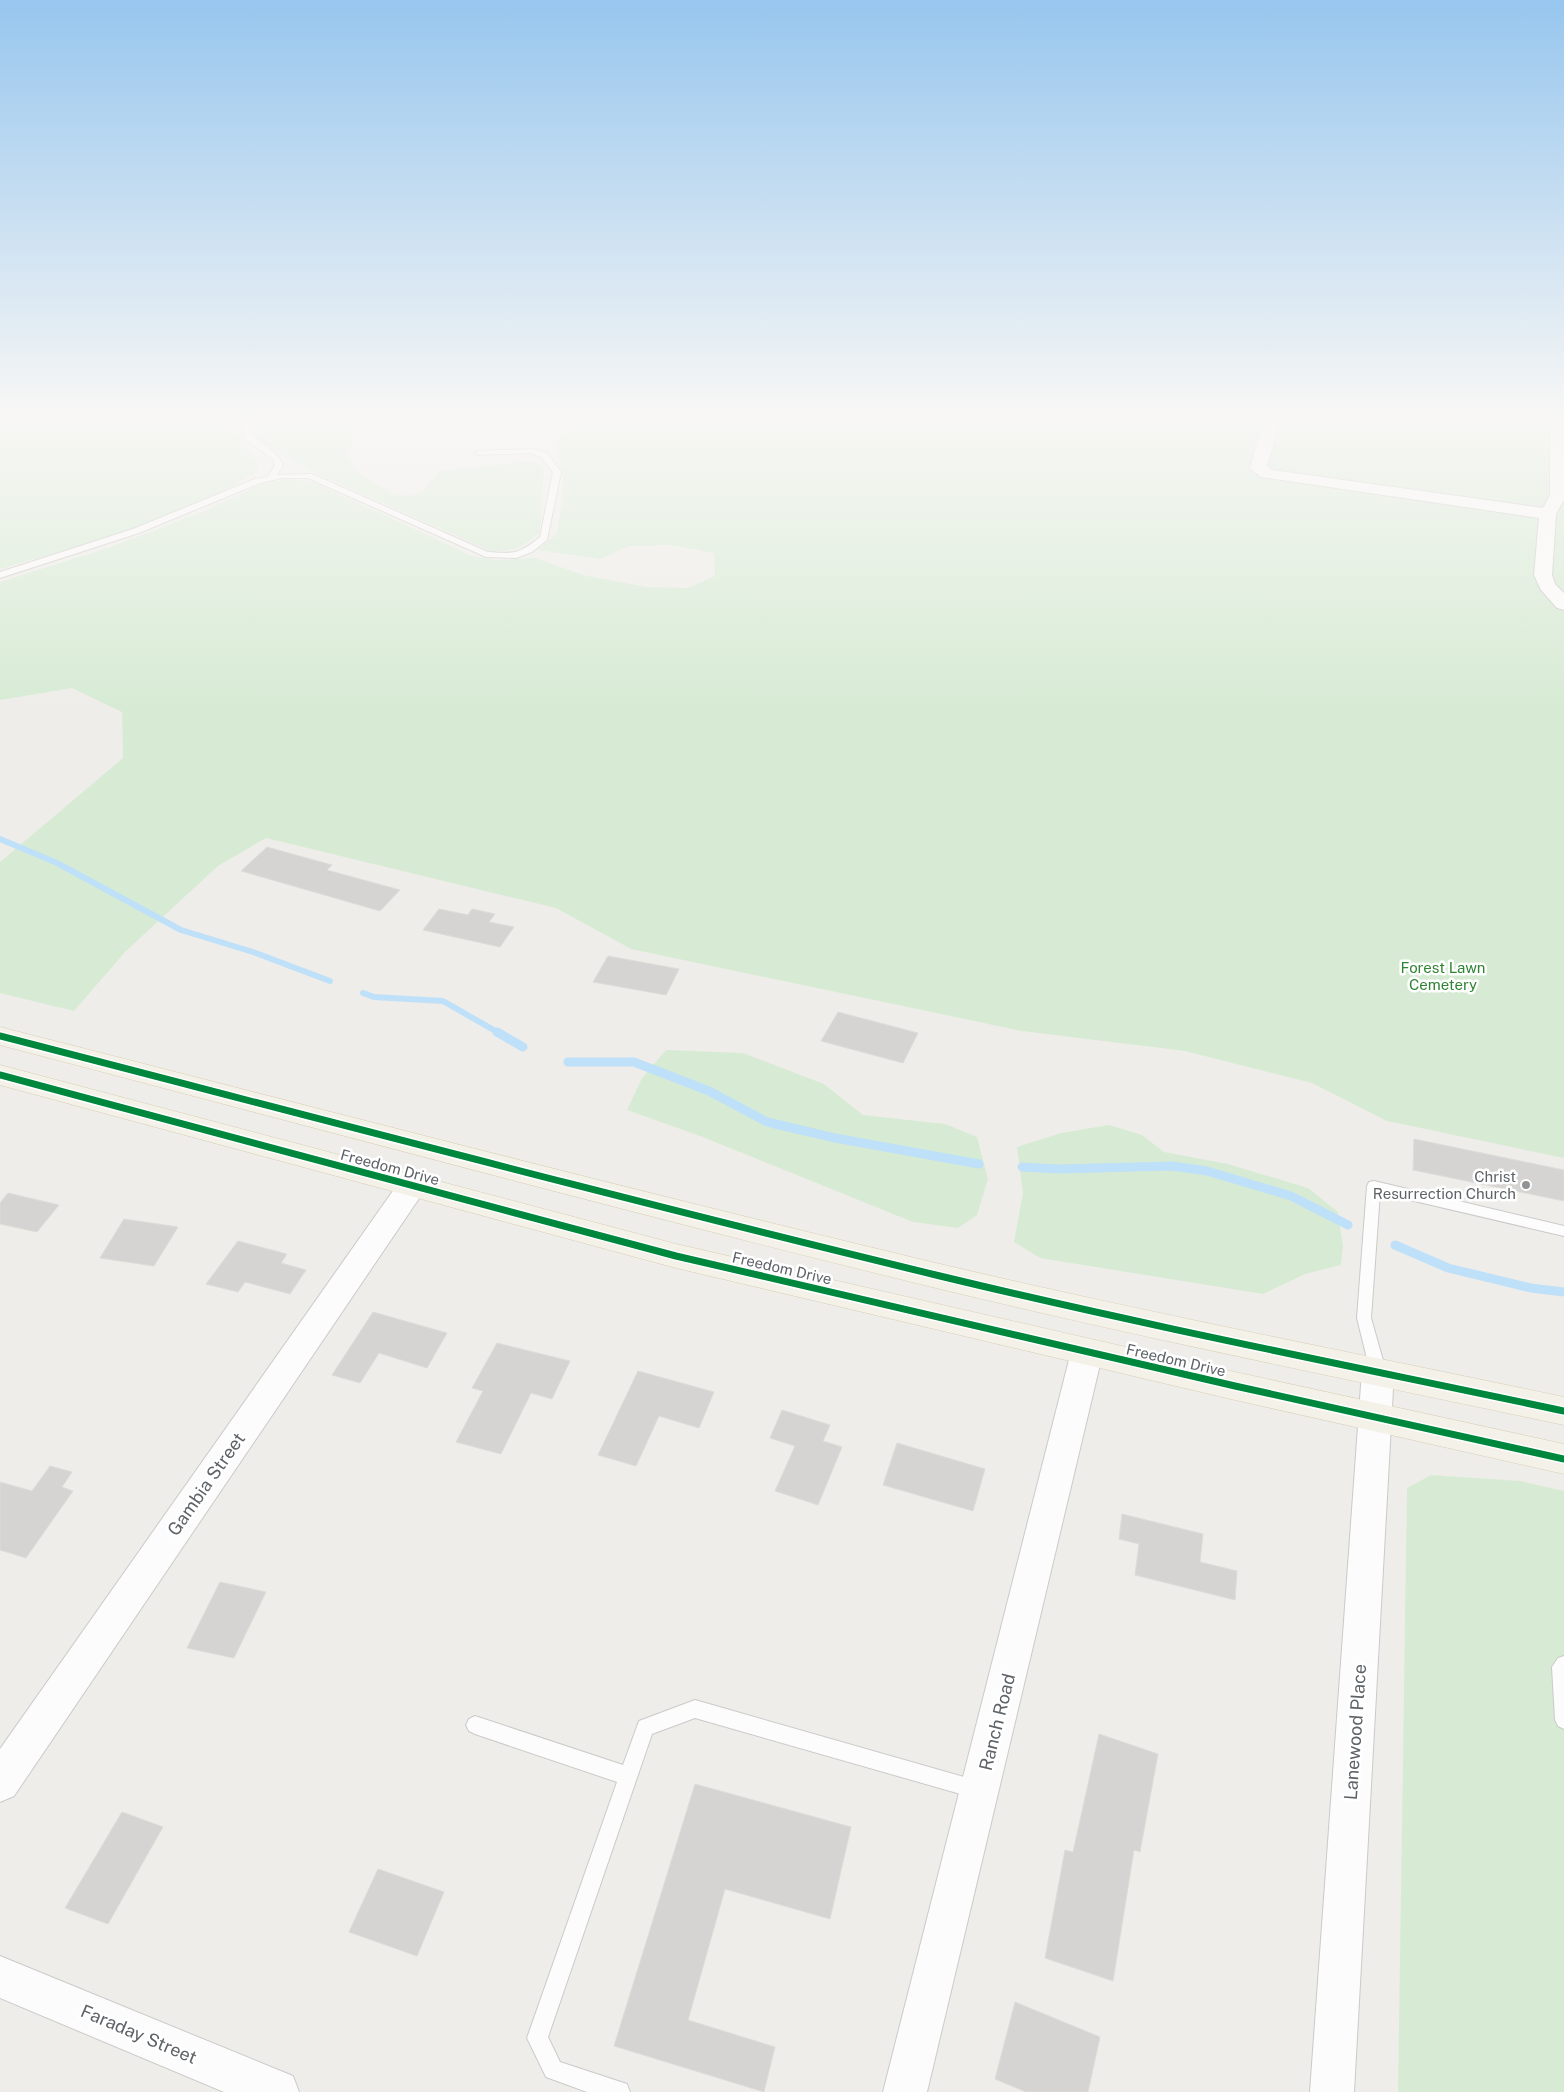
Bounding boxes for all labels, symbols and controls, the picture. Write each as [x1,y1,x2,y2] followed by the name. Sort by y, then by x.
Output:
[1400,959,1486,993] park label: Forest Lawn Cemetery
[339,1146,441,1188] street label: Freedom Drive
[1373,1168,1516,1202] place label: Christ Resurrection Church
[1520,1179,1532,1191] marker: Christ Resurrection Church
[731,1248,833,1288] street label: Freedom Drive
[1125,1340,1227,1380] street label: Freedom Drive
[163,1428,249,1540] street label: Gambia Street
[1340,1663,1370,1801] street label: Lanewood Place
[975,1671,1019,1773] street label: Ranch Road
[78,2000,200,2068] street label: Faraday Street

